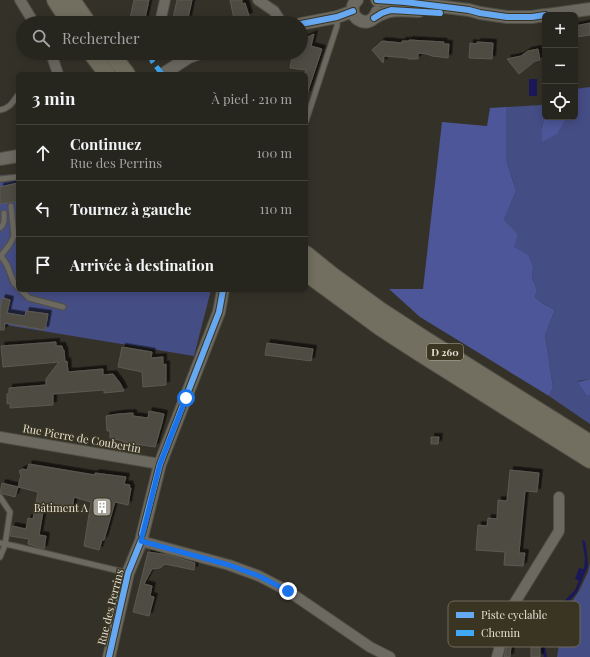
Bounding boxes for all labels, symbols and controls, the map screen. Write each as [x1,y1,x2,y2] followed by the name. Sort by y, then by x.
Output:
[542,12,578,120] map controls
[542,12,578,48] button: +
[16,16,308,60] search box
[30,27,52,49] icon: search
[62,28,140,48] text: Rechercher
[542,48,578,84] button: −
[542,84,578,120] button: locate
[32,87,75,109] text: 3 min
[212,90,292,107] text: À pied · 210 m
[70,134,141,154] text: Continuez
[32,142,54,164] icon: ahead
[257,144,292,161] text: 100 m
[70,154,162,171] text: Rue des Perrins
[32,198,54,220] icon: left
[70,199,192,219] text: Tournez à gauche
[260,200,292,217] text: 110 m
[32,254,54,276] icon: arrive
[70,255,214,275] text: Arrivée à destination
[427,344,463,360] road number: D 260
[177,389,195,407] route start
[22,420,143,456] street label: Rue Pierre de Coubertin
[91,496,113,518] building icon: Bâtiment A
[34,500,88,515] place label: Bâtiment A
[93,567,127,647] street label: Rue des Perrins
[279,582,297,600] route end
[448,601,580,647] legend
[481,607,548,622] text: Piste cyclable
[481,625,521,640] text: Chemin

